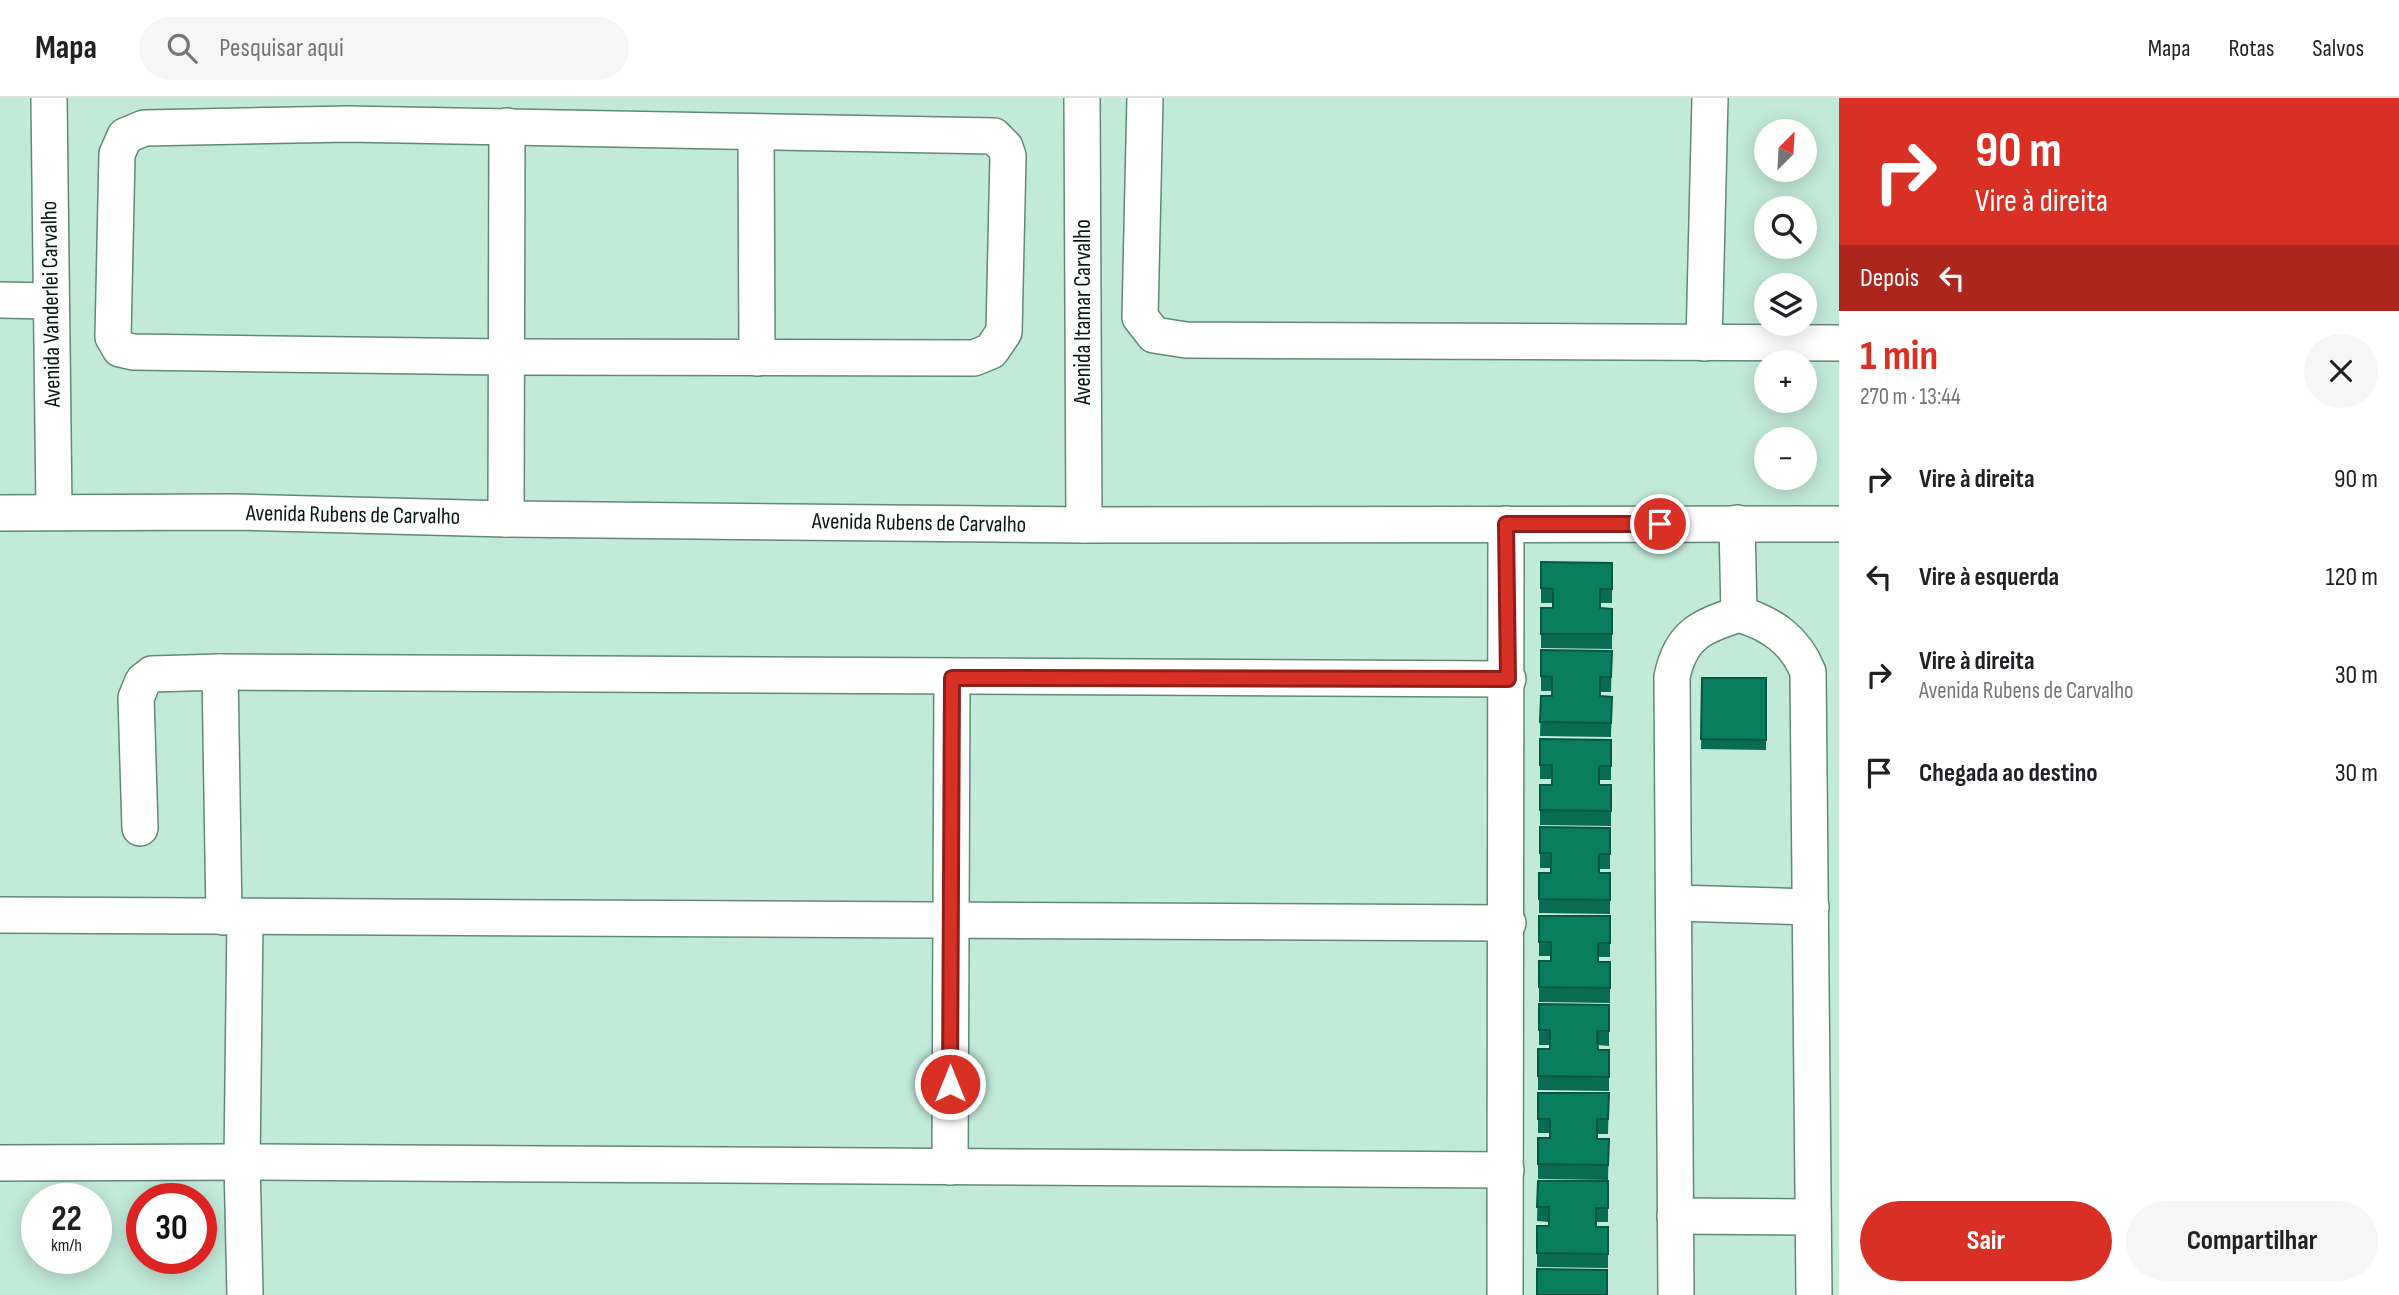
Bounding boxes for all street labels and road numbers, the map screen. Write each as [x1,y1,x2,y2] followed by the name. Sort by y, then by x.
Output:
[35,201,67,408] street label: Avenida Vanderlei Carvalho
[1069,219,1097,406] street label: Avenida Itamar Carvalho
[245,499,460,531] street label: Avenida Rubens de Carvalho
[811,507,1026,539] street label: Avenida Rubens de Carvalho

